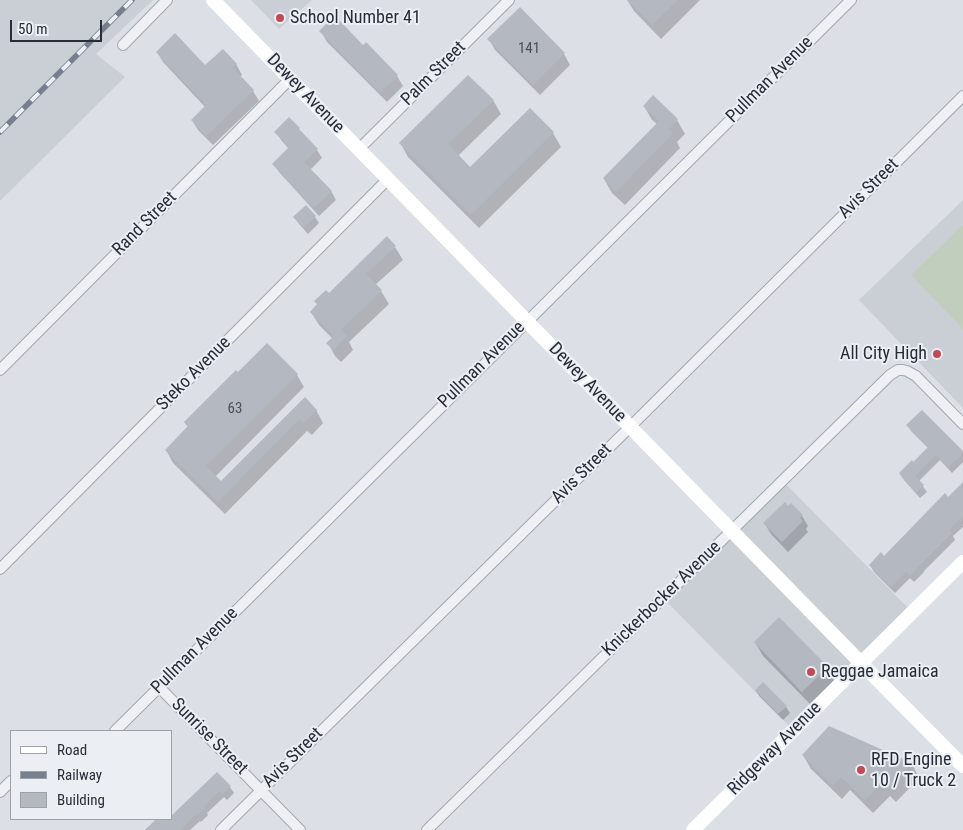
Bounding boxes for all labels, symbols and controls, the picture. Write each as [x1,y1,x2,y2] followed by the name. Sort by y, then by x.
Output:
[290,7,421,29] place label: School Number 41
[12,10,105,42] scale bar
[274,12,286,24] marker: School Number 41
[18,20,48,38] text: 50 m
[722,32,818,128] street label: Pullman Avenue
[397,37,471,111] street label: Palm Street
[518,40,540,58] house number: 141
[262,50,348,138] street label: Dewey Avenue
[834,154,904,224] street label: Avis Street
[108,187,182,261] street label: Rand Street
[434,317,530,413] street label: Pullman Avenue
[152,332,236,416] street label: Steko Avenue
[544,339,630,427] street label: Dewey Avenue
[840,343,927,365] place label: All City High
[931,348,943,360] marker: All City High
[228,400,242,418] house number: 63
[547,439,617,509] street label: Avis Street
[598,537,726,661] street label: Knickerbocker Avenue
[147,603,243,699] street label: Pullman Avenue
[821,661,939,683] place label: Reggae Jamaica
[805,666,817,678] marker: Reggae Jamaica
[166,694,252,780] street label: Sunrise Street
[724,698,826,800] street label: Ridgeway Avenue
[258,723,328,793] street label: Avis Street
[10,730,172,820] legend
[57,741,87,759] text: Road
[871,749,956,792] place label: RFD Engine 10 / Truck 2
[855,764,867,776] marker: RFD Engine 10 / Truck 2
[57,766,102,784] text: Railway
[57,791,105,809] text: Building

